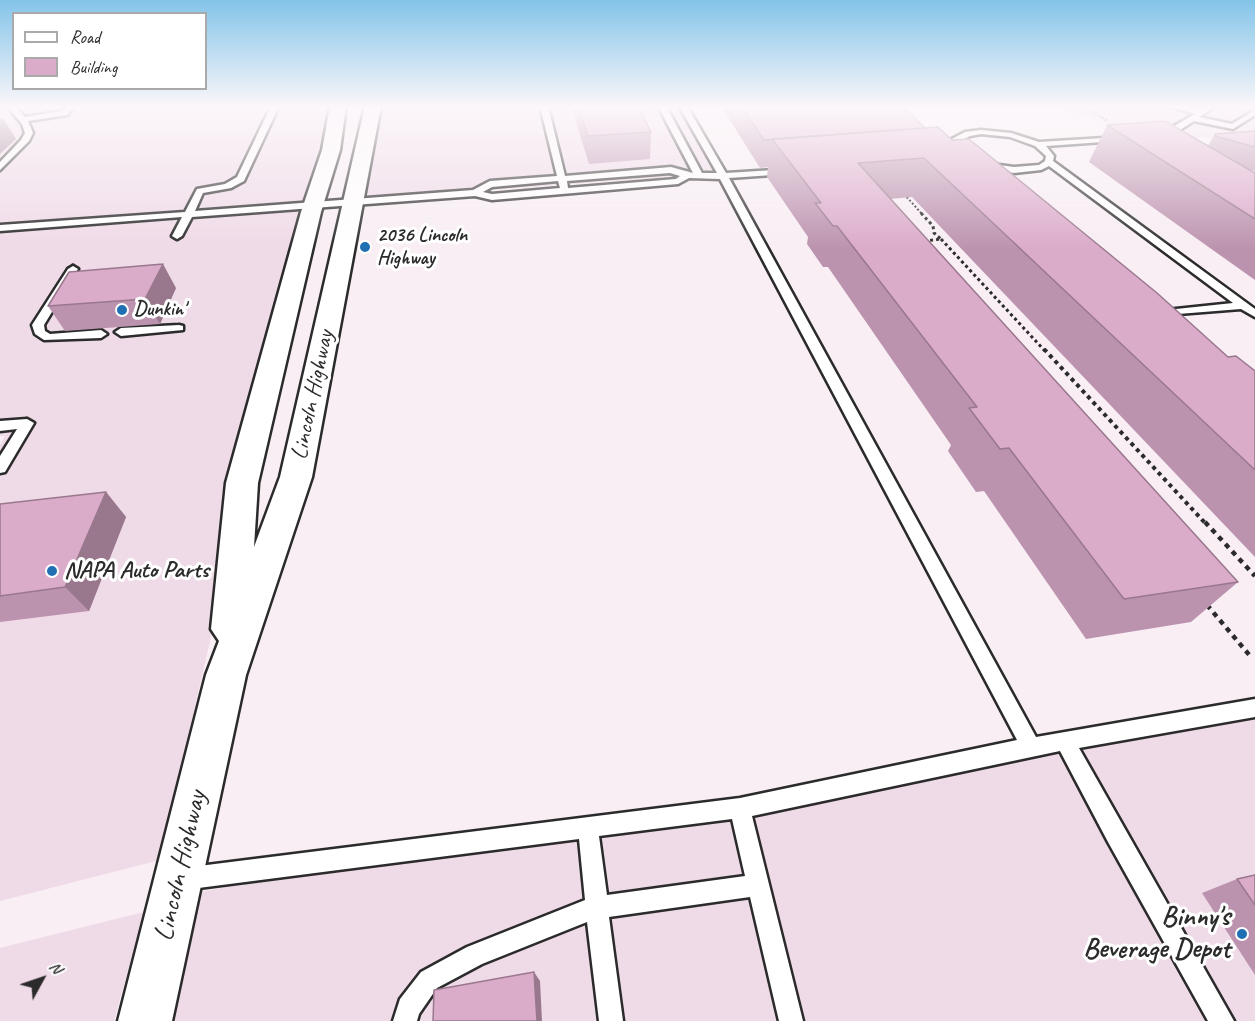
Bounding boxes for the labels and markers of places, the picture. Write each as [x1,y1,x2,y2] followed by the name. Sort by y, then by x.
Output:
[377,224,467,271] place label: 2036 Lincoln Highway
[358,240,372,254] marker: 2036 Lincoln Highway
[134,298,185,322] place label: Dunkin'
[115,303,129,317] marker: Dunkin'
[64,557,209,585] place label: NAPA Auto Parts
[45,564,59,578] marker: NAPA Auto Parts
[1083,901,1230,967] place label: Binny's Beverage Depot
[1235,927,1249,941] marker: Binny's Beverage Depot

